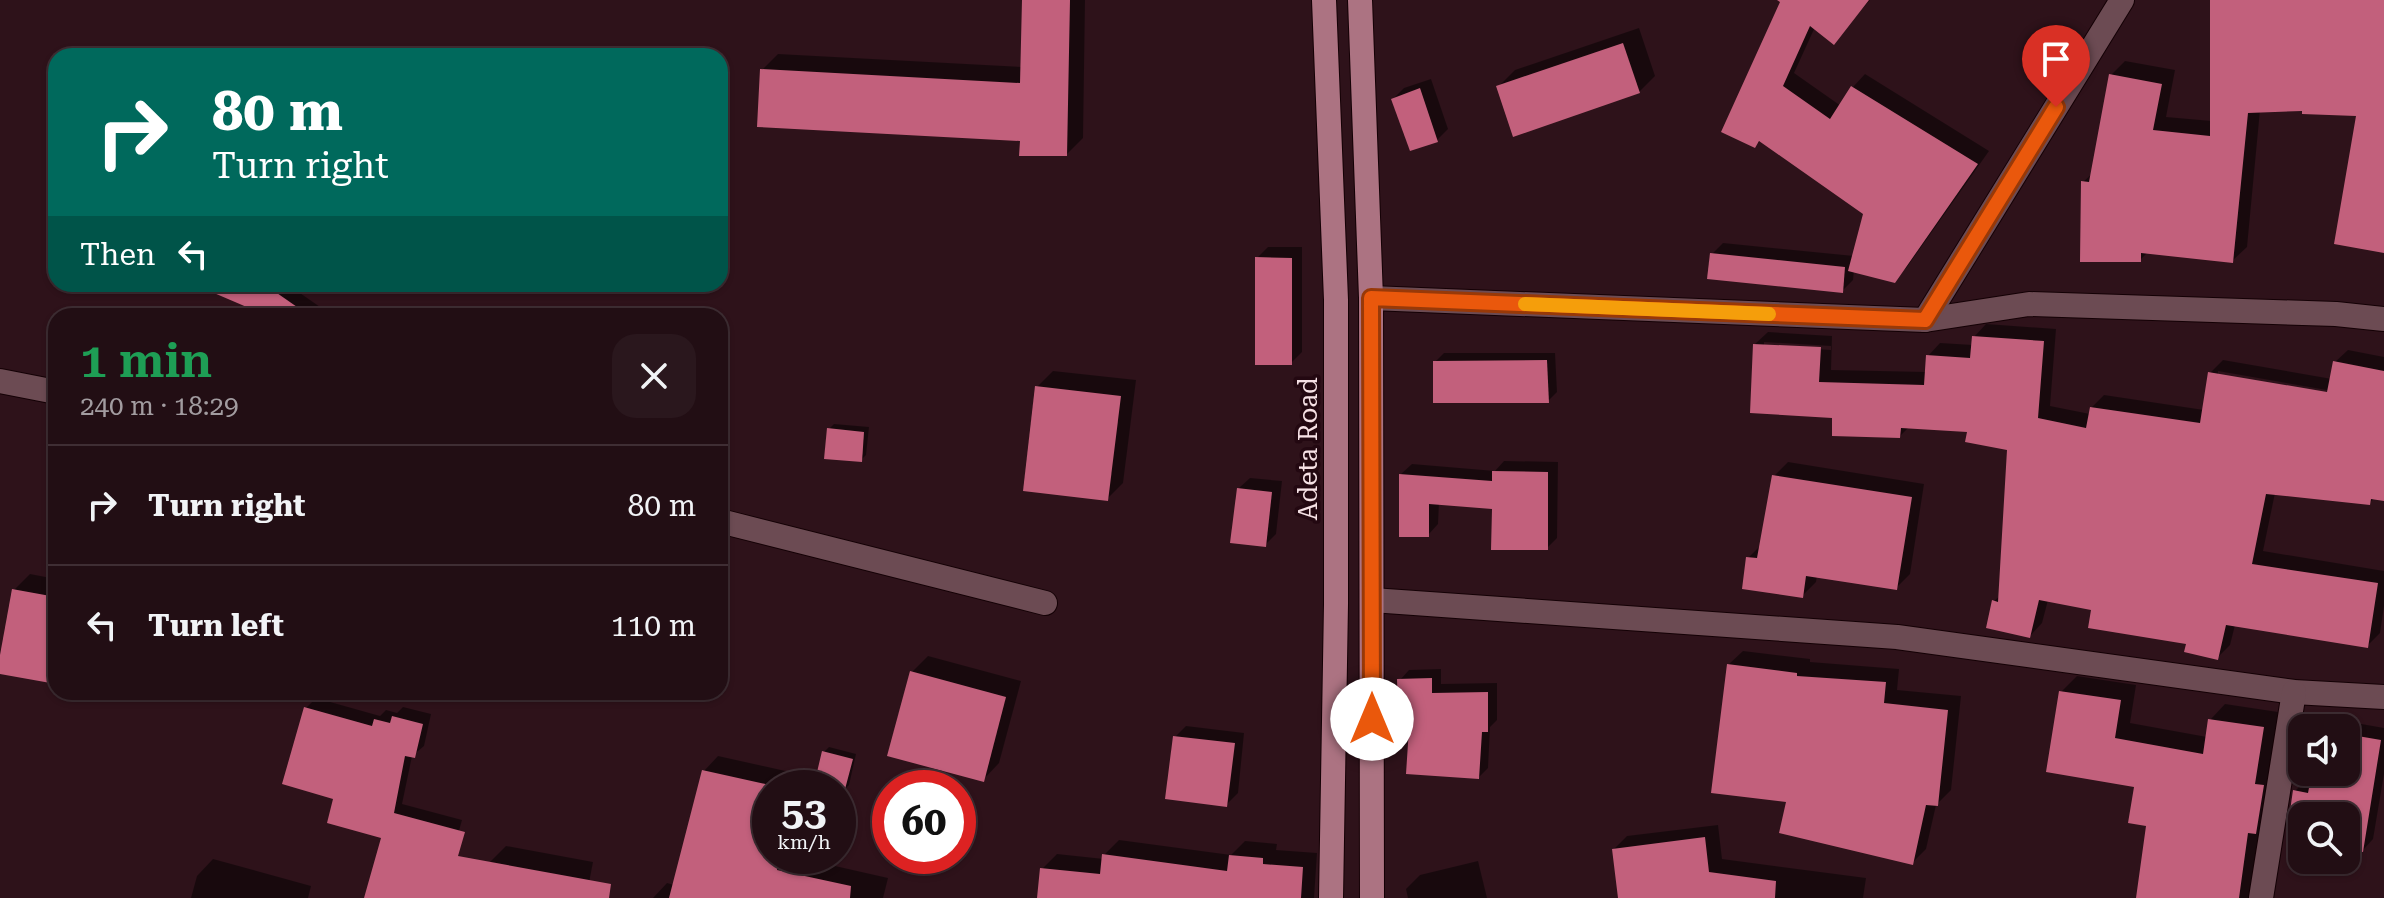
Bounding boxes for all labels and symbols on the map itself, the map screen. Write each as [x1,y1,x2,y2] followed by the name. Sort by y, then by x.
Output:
[2022,25,2090,107] pin
[1293,377,1323,521] street label: Adeta Road
[1330,677,1414,761] position arrow
[872,770,976,874] speed limit sign: 60

